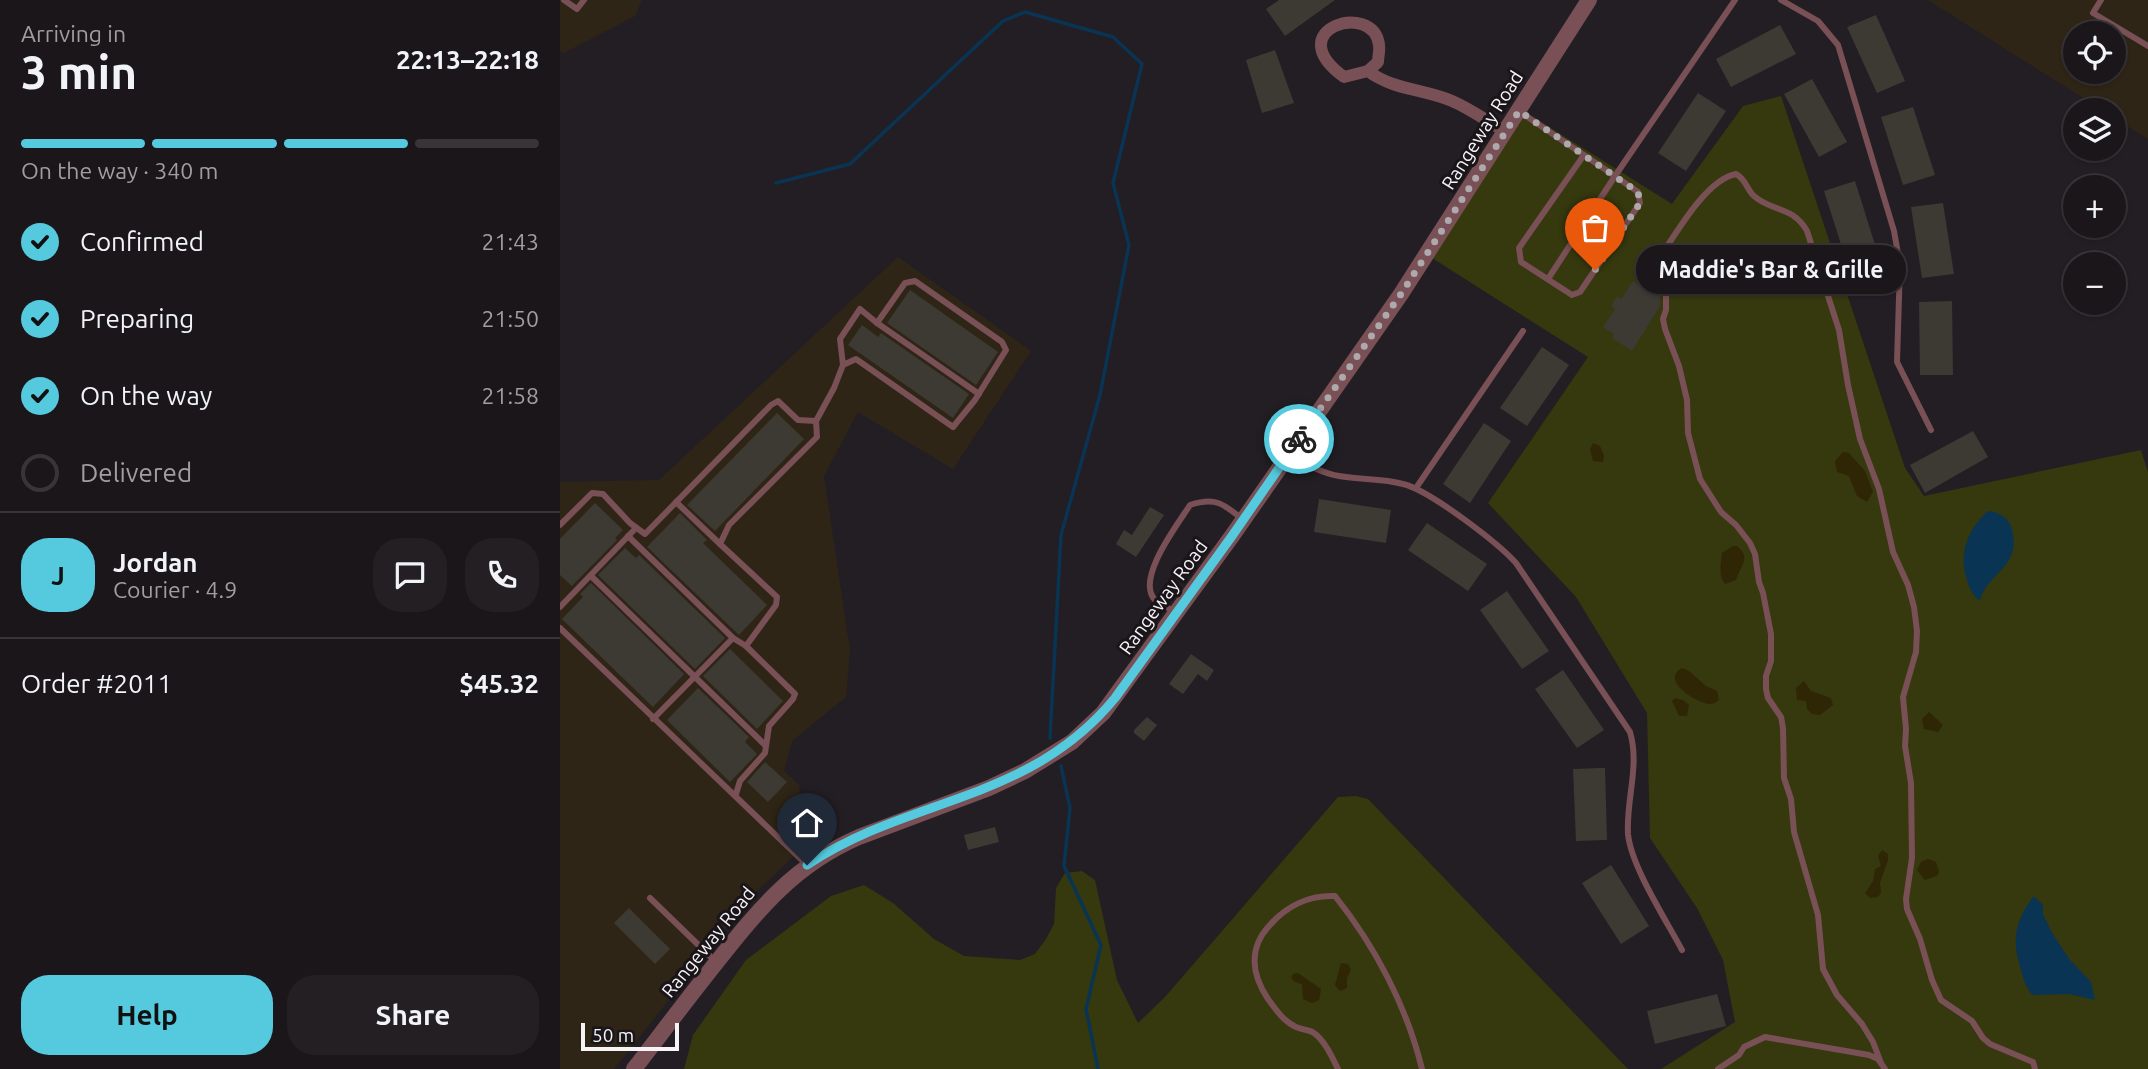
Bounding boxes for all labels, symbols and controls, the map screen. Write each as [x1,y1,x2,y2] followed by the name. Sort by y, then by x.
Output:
[21,21,126,46] text: Arriving in
[2063,21,2126,315] map controls
[2063,21,2126,84] button: locate
[396,45,539,74] text: 22:13–22:18
[21,46,137,98] text: 3 min
[1437,67,1527,193] street label: Rangeway Road
[2063,98,2126,161] button: layers
[21,158,218,183] text: On the way · 340 m
[2063,175,2126,238] button: +
[1565,198,1625,270] pin
[1576,209,1614,247] icon: bag
[21,223,59,261] icon: check
[80,227,204,256] text: Confirmed
[481,229,539,254] text: 21:43
[1637,246,1906,294] callout: Maddie's Bar & Grille
[2063,252,2126,315] button: −
[1658,257,1884,282] text: Maddie's Bar & Grille
[21,300,59,338] icon: check
[80,304,194,333] text: Preparing
[481,306,539,331] text: 21:50
[21,377,59,415] icon: check
[80,381,212,410] text: On the way
[481,383,539,408] text: 21:58
[1264,404,1334,474] courier
[1280,420,1318,458] icon: bike
[80,458,192,487] text: Delivered
[1114,536,1212,658] street label: Rangeway Road
[373,538,447,612] button: chat
[465,538,539,612] button: phone
[113,548,198,577] text: Jordan
[51,561,65,590] text: J
[113,577,237,602] text: Courier · 4.9
[21,669,172,698] text: Order #2011
[459,669,539,698] text: $45.32
[777,793,837,865] pin
[788,804,826,842] icon: home
[657,882,759,1002] street label: Rangeway Road
[21,975,273,1055] button: Help
[287,975,539,1055] button: Share
[581,1020,679,1052] scale bar
[592,1024,634,1046] text: 50 m

